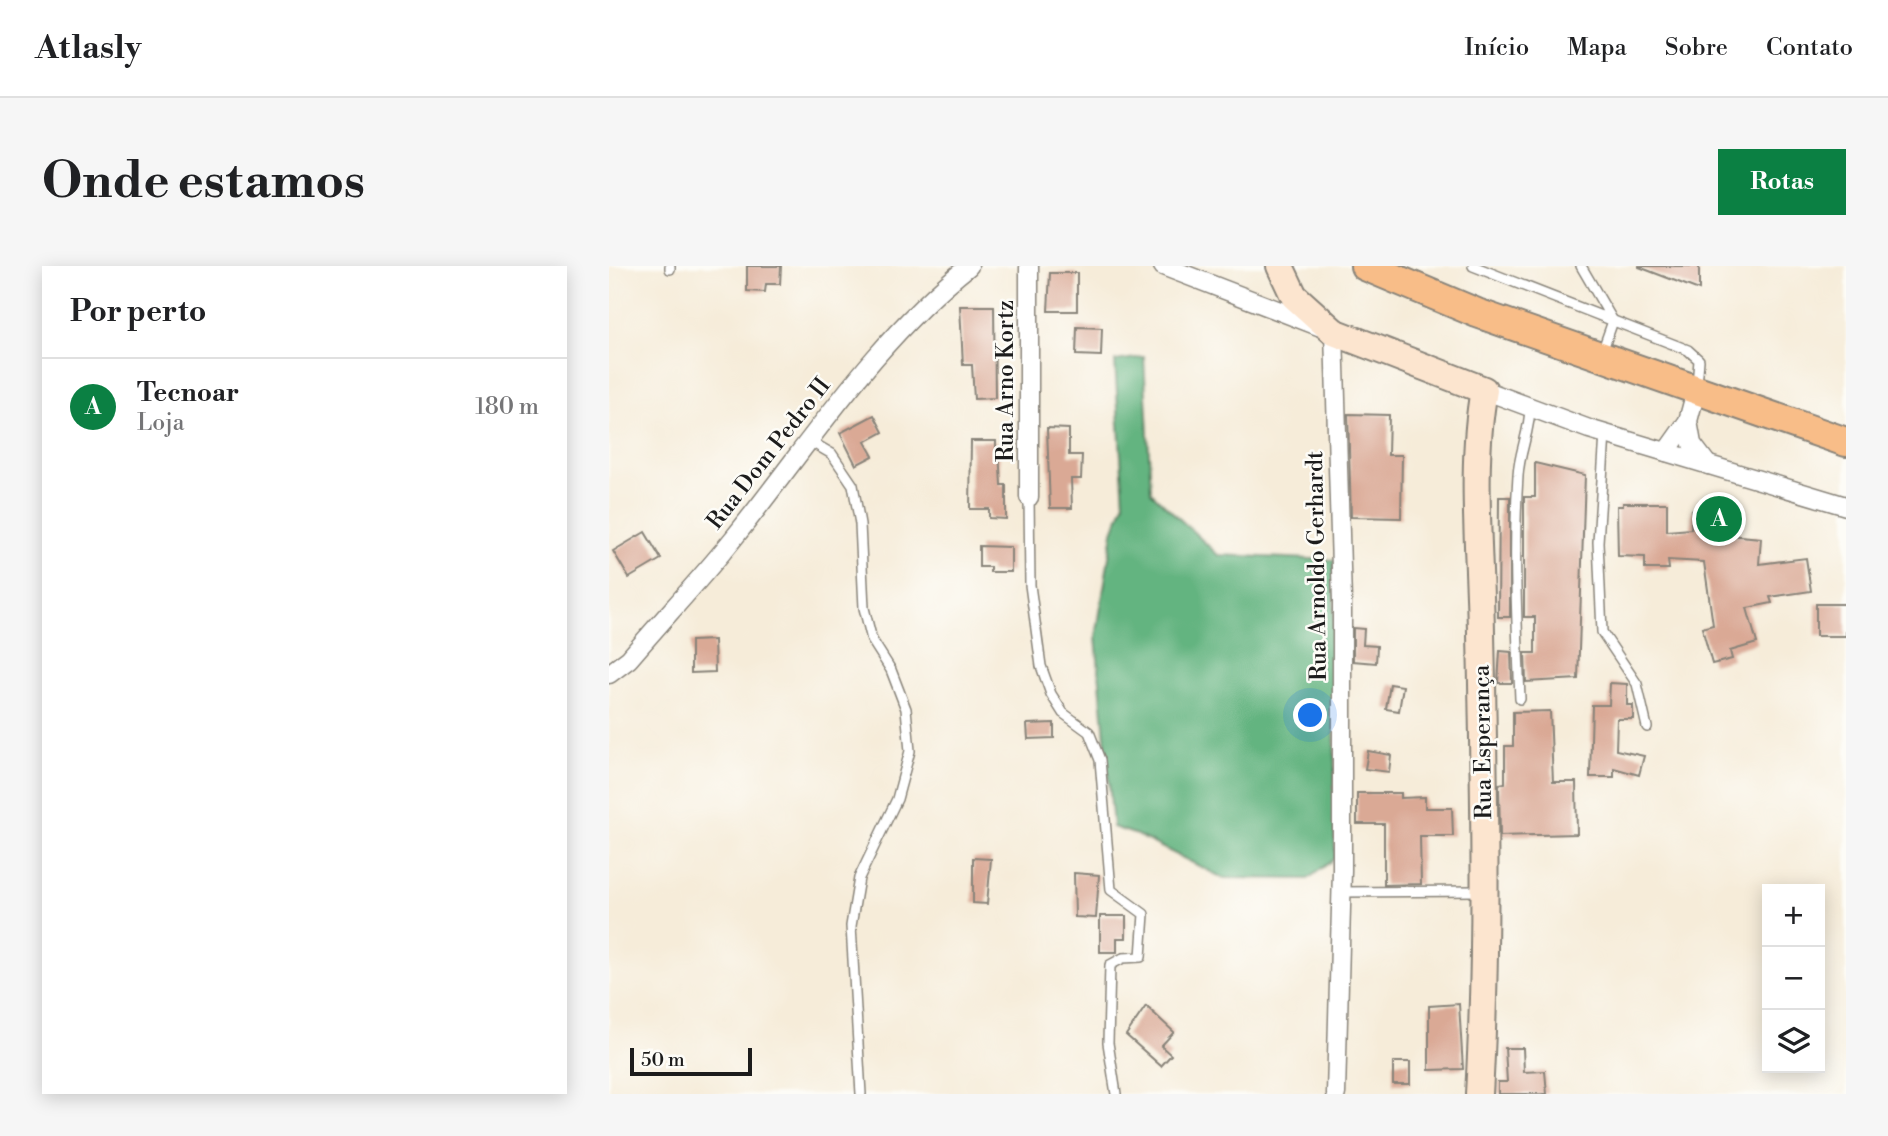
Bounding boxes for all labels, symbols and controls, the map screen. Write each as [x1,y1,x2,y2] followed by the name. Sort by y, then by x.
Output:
[35,28,141,69] text: Atlasly
[1465,33,1529,63] text: Início
[1567,33,1627,63] text: Mapa
[1665,33,1728,63] text: Sobre
[1766,33,1853,63] text: Contato
[1718,149,1846,215] button: Rotas
[42,152,365,213] text: Onde estamos
[70,293,206,331] text: Por perto
[992,300,1020,462] street label: Rua Arno Kortz
[701,372,837,535] street label: Rua Dom Pedro II
[137,377,239,409] text: Tecnoar
[85,393,101,421] text: A
[475,393,539,421] text: 180 m
[137,409,184,437] text: Loja
[1301,451,1333,681] street label: Rua Arnoldo Gerhardt
[1696,493,1742,545] pin: A
[1468,664,1498,820] street label: Rua Esperança
[1293,698,1327,732] your location
[1762,884,1825,1073] map controls
[1762,884,1825,947] button: +
[1762,947,1825,1010] button: −
[1762,1010,1825,1073] button: layers
[630,1045,753,1077] scale bar
[641,1048,685,1072] text: 50 m

